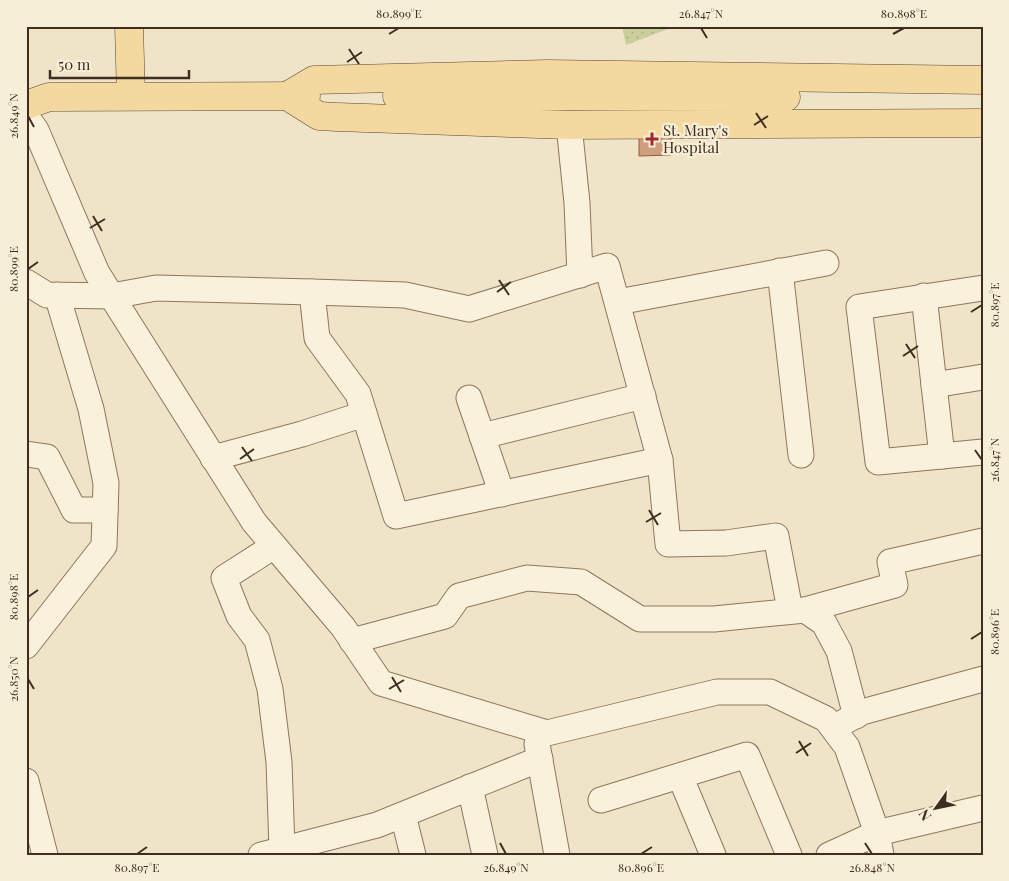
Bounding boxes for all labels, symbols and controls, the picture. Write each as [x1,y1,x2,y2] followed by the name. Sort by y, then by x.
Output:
[376,5,422,21] text: 80.899°E
[679,5,724,21] text: 26.847°N
[881,5,927,21] text: 80.898°E
[50,48,189,80] scale bar
[58,54,91,74] text: 50 m
[5,93,21,139] text: 26.849°N
[663,120,728,157] place label: St. Mary's Hospital
[645,132,659,146] marker: St. Mary's Hospital
[5,246,21,292] text: 80.899°E
[986,283,1002,328] text: 80.897°E
[986,437,1002,482] text: 26.847°N
[5,574,21,620] text: 80.898°E
[986,609,1002,655] text: 80.896°E
[5,656,21,702] text: 26.850°N
[912,784,962,834] north arrow
[914,806,935,825] text: N
[115,859,160,875] text: 80.897°E
[483,859,529,875] text: 26.849°N
[618,859,664,875] text: 80.896°E
[849,859,895,875] text: 26.848°N

